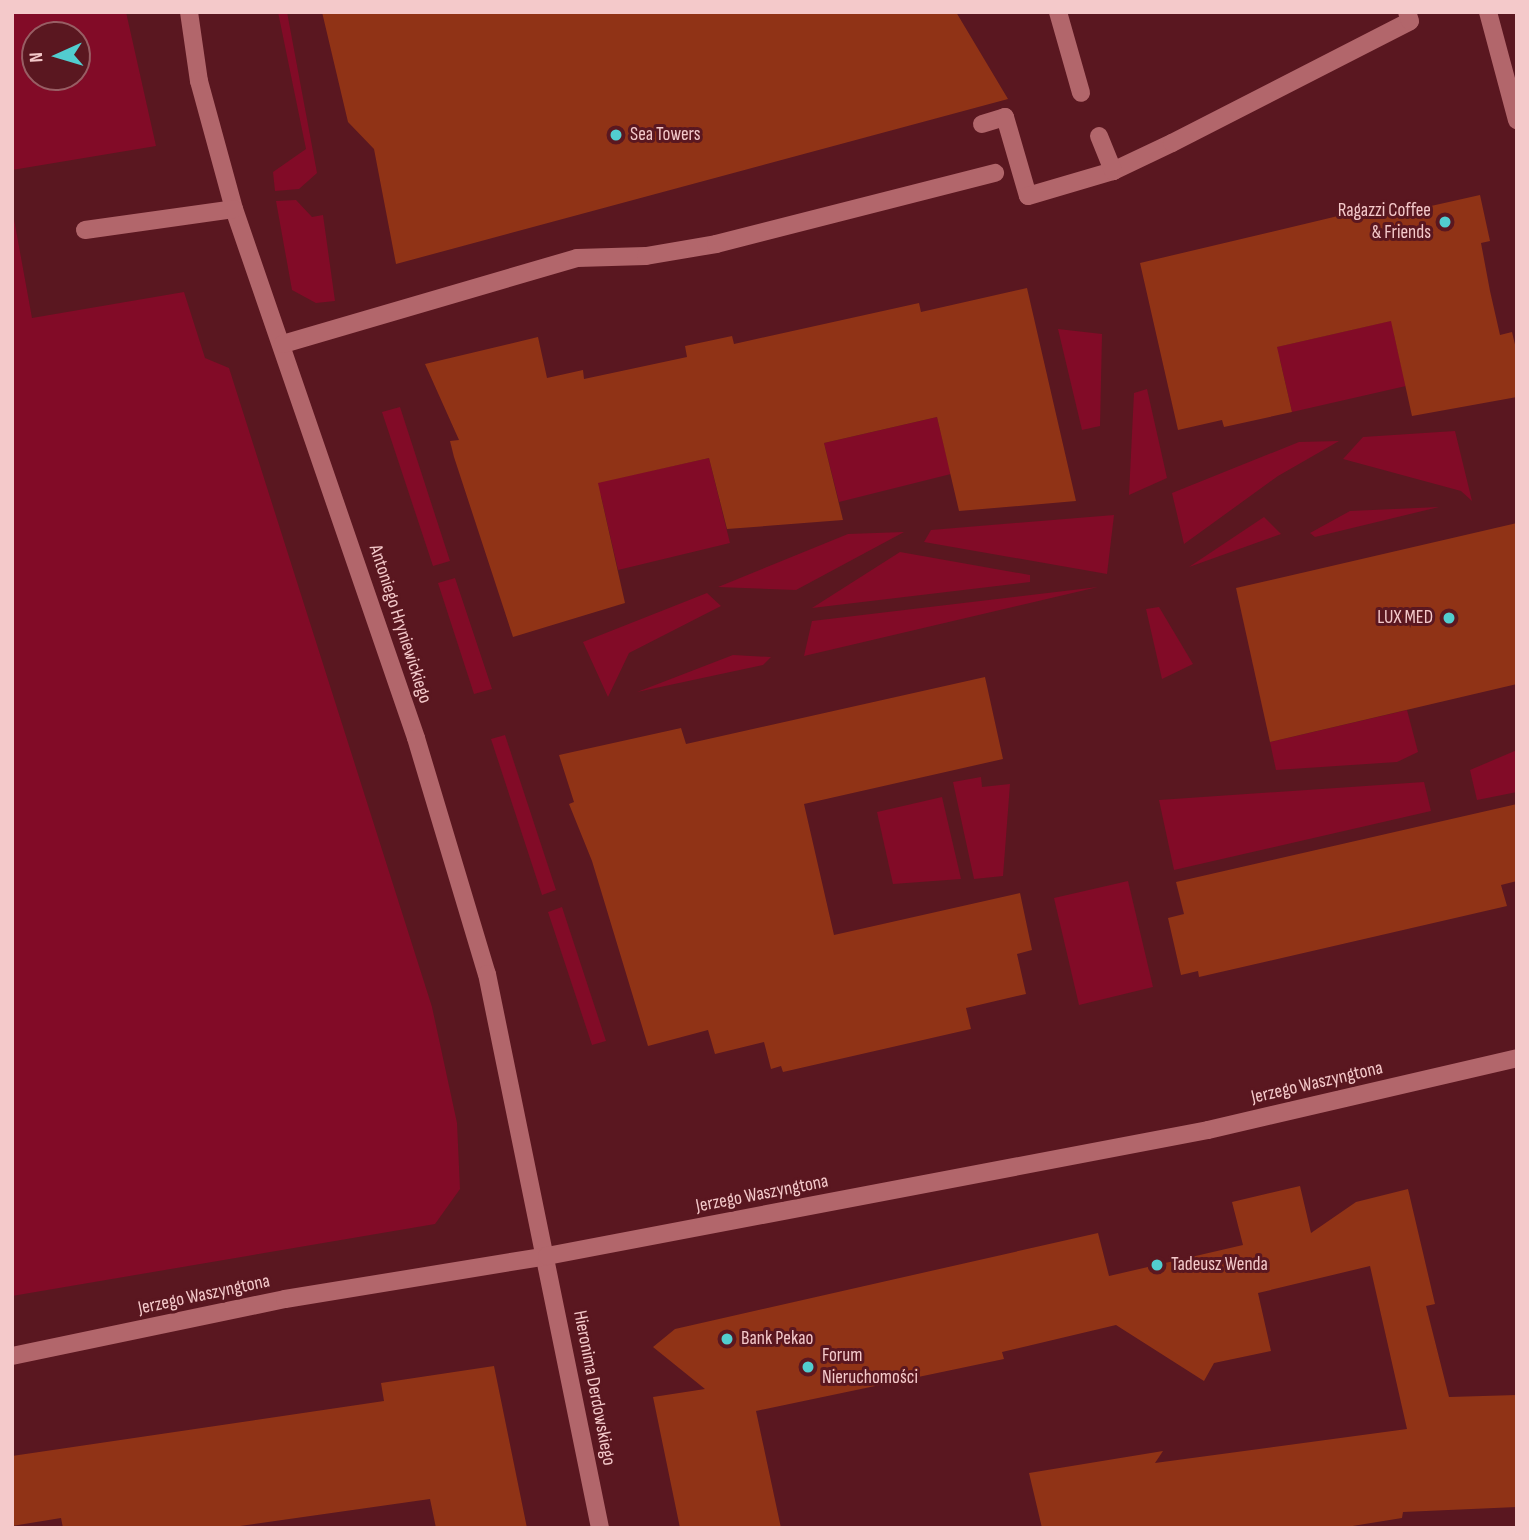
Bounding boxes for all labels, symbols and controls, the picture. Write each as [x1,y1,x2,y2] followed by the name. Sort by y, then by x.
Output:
[21,21,91,91] north arrow
[25,51,48,63] text: N
[630,124,701,146] place label: Sea Towers
[608,127,624,143] marker: Sea Towers
[1338,200,1431,244] place label: Ragazzi Coffee & Friends
[1437,214,1453,230] marker: Ragazzi Coffee & Friends
[364,542,436,706] street label: Antoniego Hryniewickiego
[1377,607,1433,629] place label: LUX MED
[1439,608,1459,628] marker: LUX MED
[1249,1057,1385,1109] street label: Jerzego Waszyngtona
[694,1170,830,1218] street label: Jerzego Waszyngtona
[1171,1254,1268,1276] place label: Tadeusz Wenda
[1149,1257,1165,1273] marker: Tadeusz Wenda
[136,1270,272,1320] street label: Jerzego Waszyngtona
[568,1309,620,1467] street label: Hieronima Derdowskiego
[741,1328,813,1350] place label: Bank Pekao
[719,1331,735,1347] marker: Bank Pekao
[822,1345,918,1389] place label: Forum Nieruchomości
[800,1359,816,1375] marker: Forum Nieruchomości

